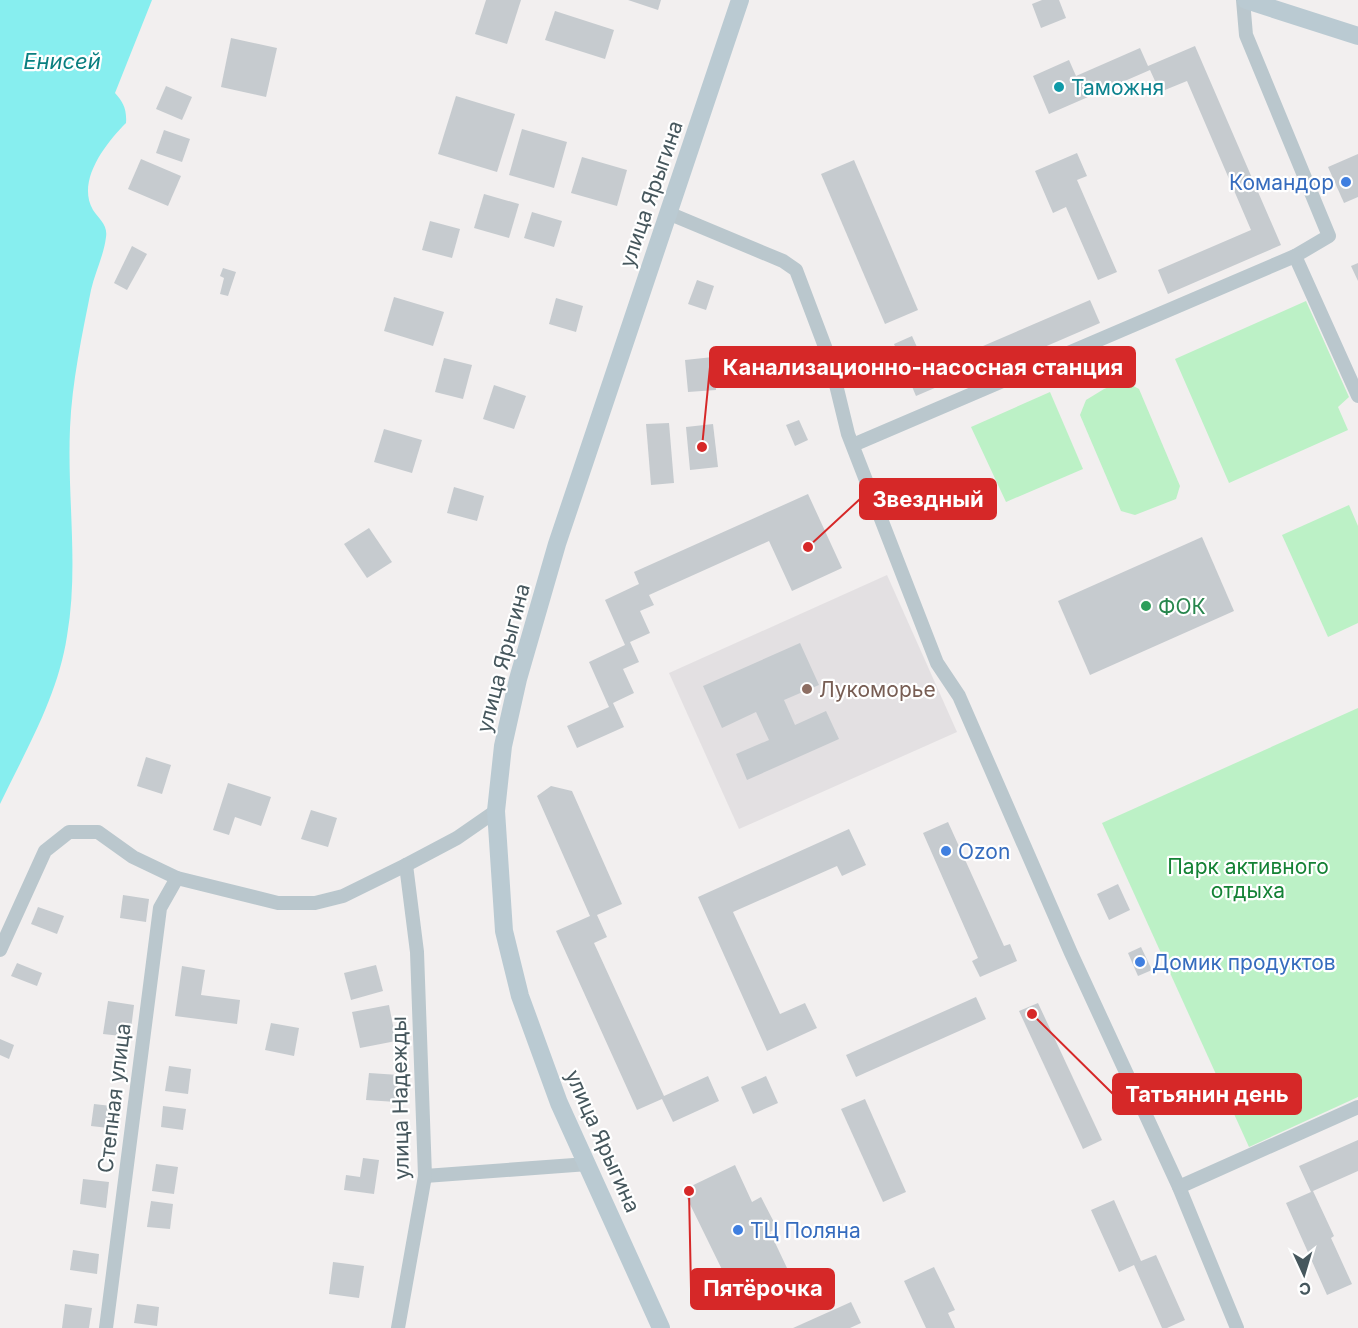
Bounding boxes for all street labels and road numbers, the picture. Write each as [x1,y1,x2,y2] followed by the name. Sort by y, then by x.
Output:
[614,117,688,271] street label: улица Ярыгина
[471,581,535,735] street label: улица Ярыгина
[386,1016,414,1180] street label: улица Надежды
[92,1022,136,1174] street label: Степная улица
[560,1066,646,1216] street label: улица Ярыгина

